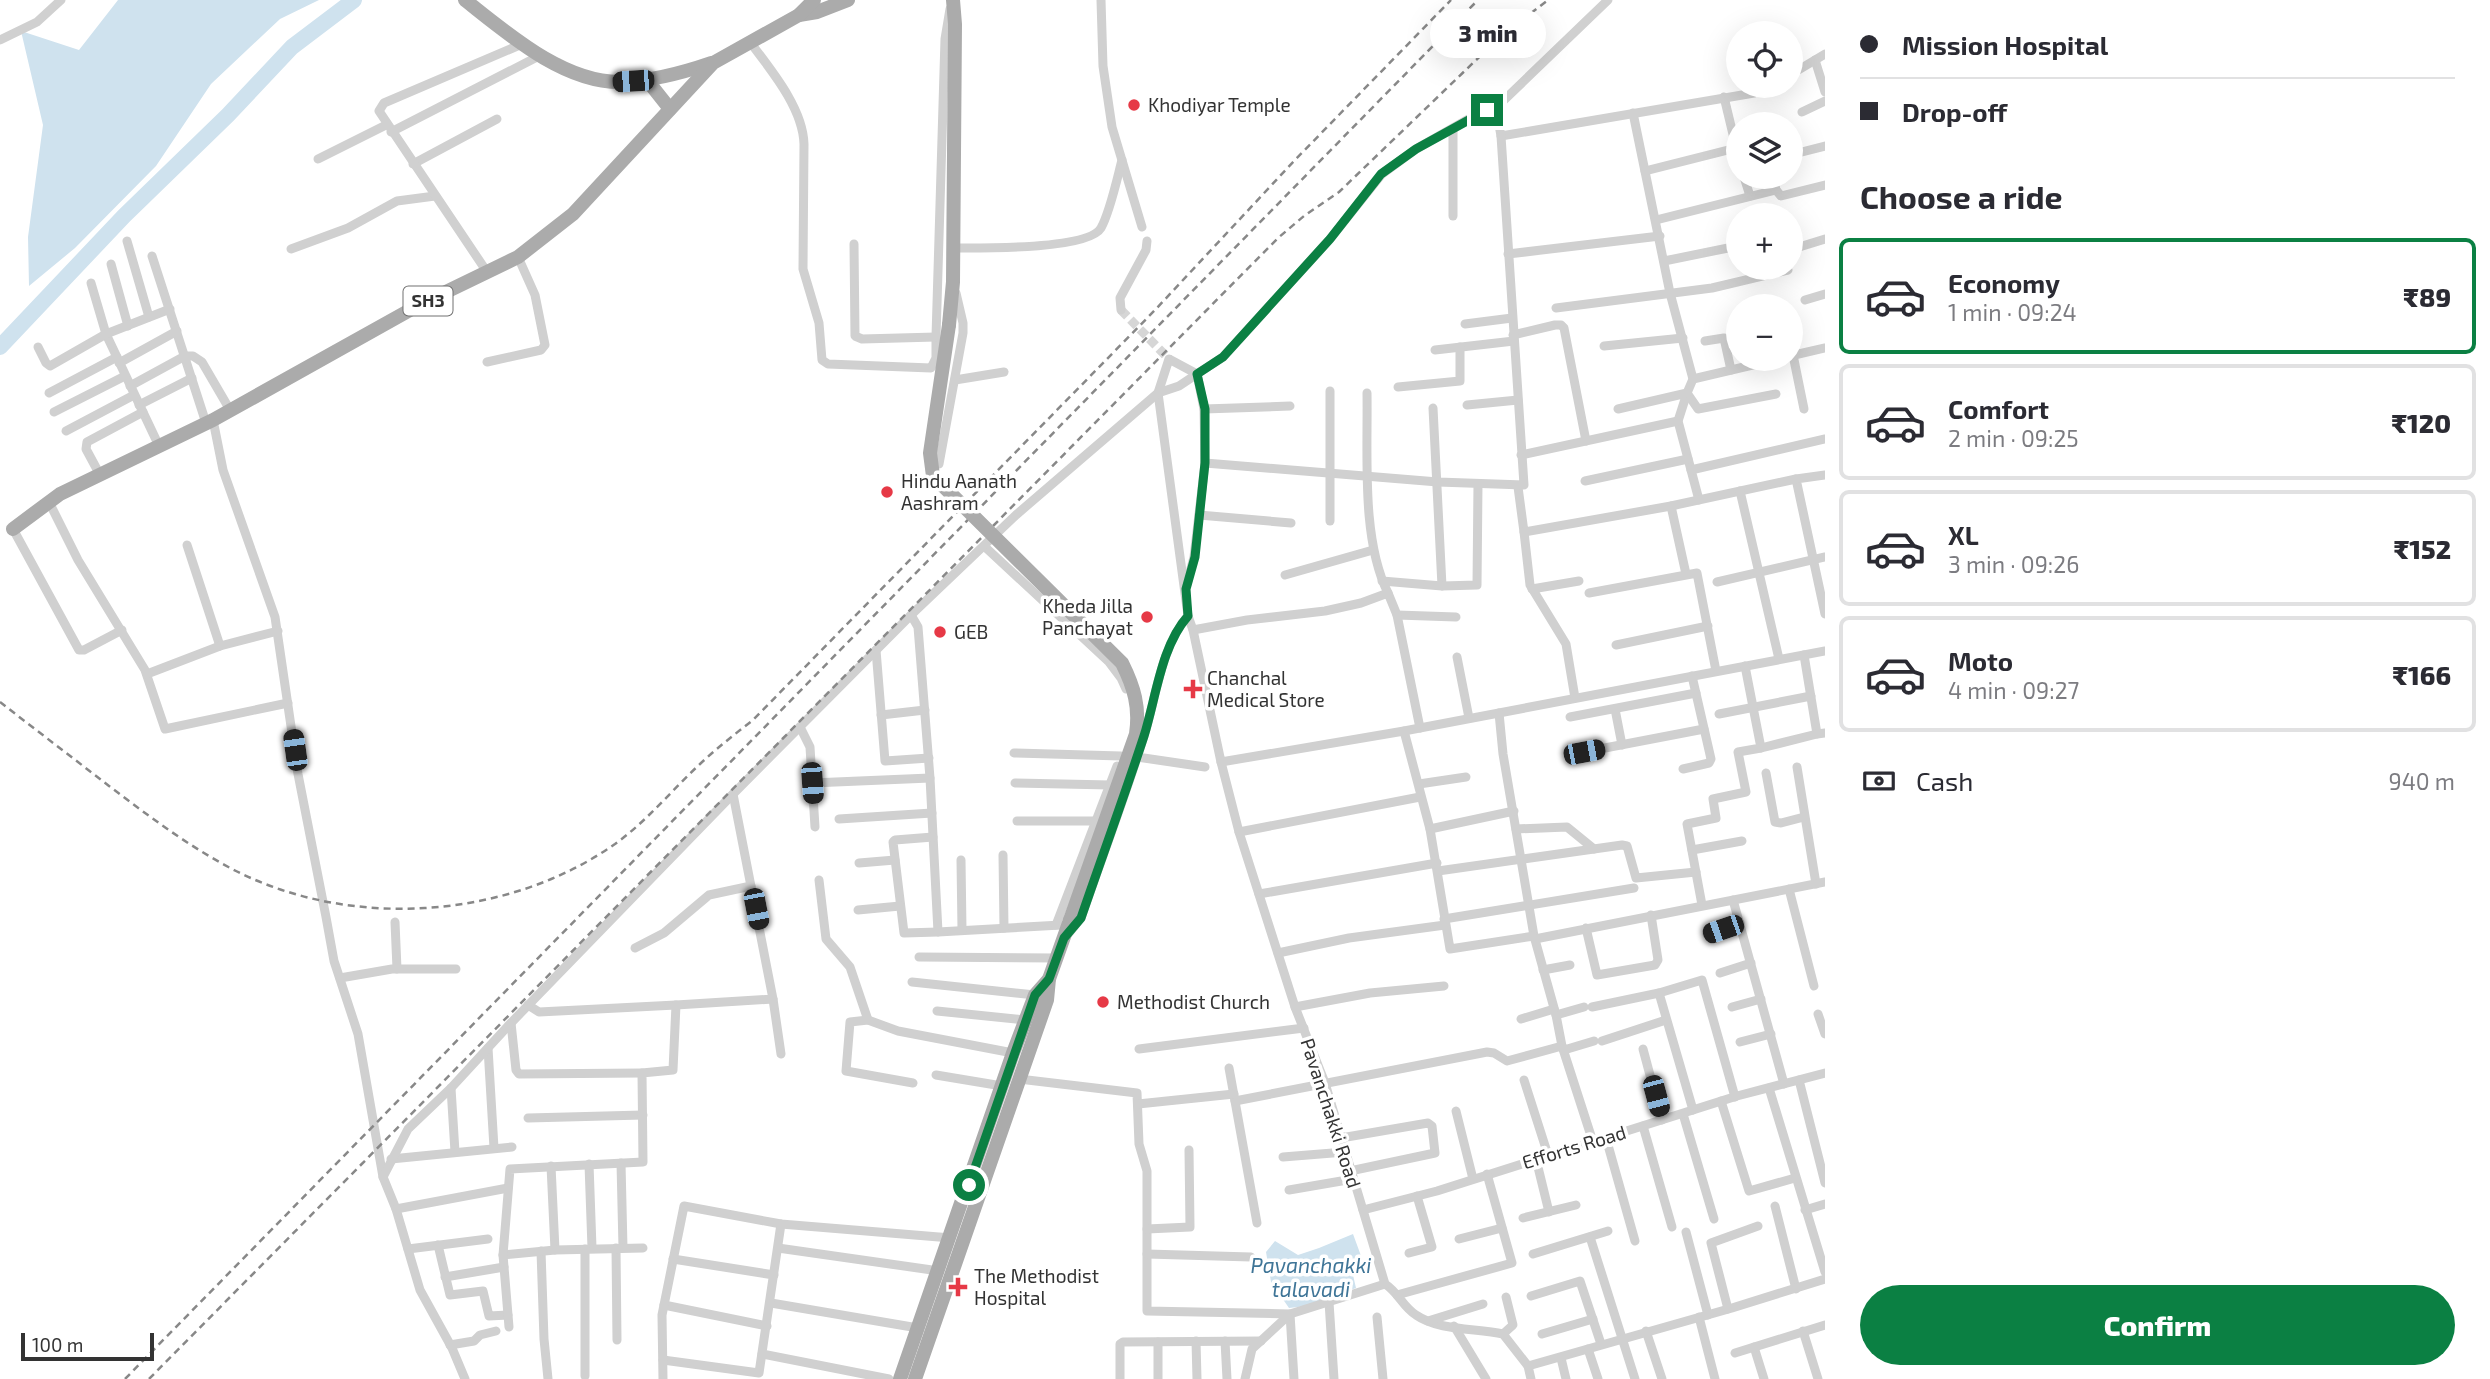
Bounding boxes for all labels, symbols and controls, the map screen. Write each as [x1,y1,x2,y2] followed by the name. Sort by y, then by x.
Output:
[1429,8,1545,57] callout: 3 min
[1458,19,1518,47] text: 3 min
[1726,21,1803,371] map controls
[1726,21,1803,98] button: locate
[1902,29,2108,60] text: Mission Hospital
[612,69,655,93] car
[1148,93,1291,116] place label: Khodiyar Temple
[1471,94,1503,126] route end
[1902,96,2007,127] text: Drop-off
[1126,97,1142,113] marker: Khodiyar Temple
[1726,112,1803,189] button: layers
[1860,177,2063,215] text: Choose a ride
[1726,203,1803,280] button: +
[1864,265,1927,328] icon: car
[1948,267,2060,298] text: Economy
[2403,281,2451,312] text: ₹89
[404,286,452,316] road number: SH3
[1726,294,1803,371] button: −
[1948,298,2077,326] text: 1 min · 09:24
[1864,391,1927,454] icon: car
[1948,393,2049,424] text: Comfort
[2391,407,2451,438] text: ₹120
[1948,424,2079,452] text: 2 min · 09:25
[901,469,1017,514] place label: Hindu Aanath Aashram
[879,484,895,500] marker: Hindu Aanath Aashram
[1864,517,1927,580] icon: car
[1948,519,1979,550] text: XL
[2394,533,2451,564] text: ₹152
[1948,550,2079,578] text: 3 min · 09:26
[1042,594,1133,639] place label: Kheda Jilla Panchayat
[1139,609,1155,625] marker: Kheda Jilla Panchayat
[954,620,988,643] place label: GEB
[932,624,948,640] marker: GEB
[1864,643,1927,706] icon: car
[1948,645,2013,676] text: Moto
[2392,659,2451,690] text: ₹166
[1207,666,1325,711] place label: Chanchal Medical Store
[1948,676,2079,704] text: 4 min · 09:27
[1185,681,1201,697] marker: Chanchal Medical Store
[282,728,309,772] car
[1562,738,1607,766] car
[801,761,824,805] car
[1860,762,1898,800] icon: cash
[1916,765,1973,796] text: Cash
[2389,767,2455,795] text: 940 m
[742,886,771,932] car
[1700,912,1747,946] car
[1117,990,1270,1013] place label: Methodist Church
[1095,994,1111,1010] marker: Methodist Church
[1296,1035,1366,1190] street label: Pavanchakki Road
[1641,1073,1672,1119] car
[1519,1120,1629,1173] street label: Efforts Road
[953,1169,985,1201] route start
[1250,1252,1372,1301] water label: Pavanchakki talavadi
[974,1264,1099,1309] place label: The Methodist Hospital
[948,1277,968,1297] marker: The Methodist Hospital
[1860,1285,2455,1365] button: Confirm
[21,1330,154,1362] scale bar
[32,1333,83,1356] text: 100 m

